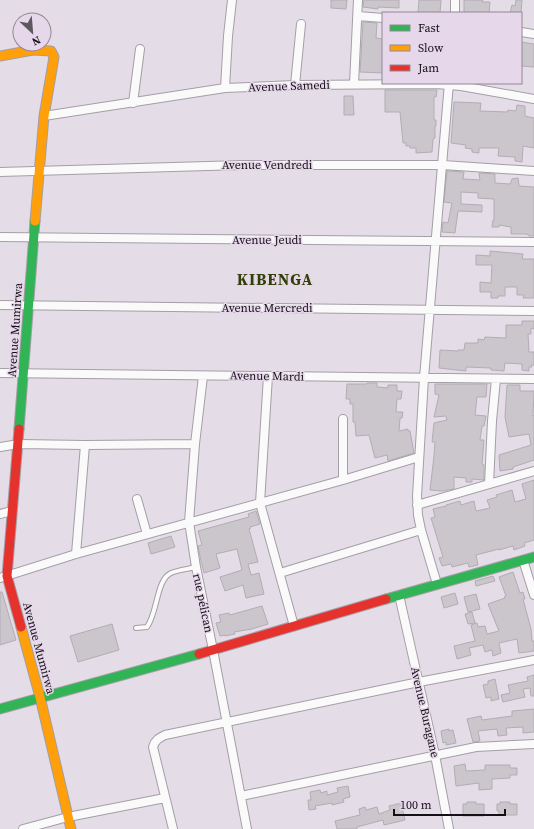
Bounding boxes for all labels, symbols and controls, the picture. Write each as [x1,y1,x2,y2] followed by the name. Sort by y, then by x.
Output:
[12,12,52,52] north arrow
[382,12,522,84] legend
[418,20,440,36] text: Fast
[29,32,43,49] text: N
[418,40,444,56] text: Slow
[417,60,439,76] text: Jam
[248,77,331,95] street label: Avenue Samedi
[222,157,313,173] street label: Avenue Vendredi
[232,232,302,248] street label: Avenue Jeudi
[237,268,313,290] district label: KIBENGA
[4,281,26,378] street label: Avenue Mumirwa
[221,300,313,316] street label: Avenue Mercredi
[230,367,305,385] street label: Avenue Mardi
[189,572,217,634] street label: rue pélican
[19,600,59,697] street label: Avenue Mumirwa
[407,665,443,759] street label: Avenue Buragane
[394,791,505,817] scale bar
[400,797,432,813] text: 100 m

